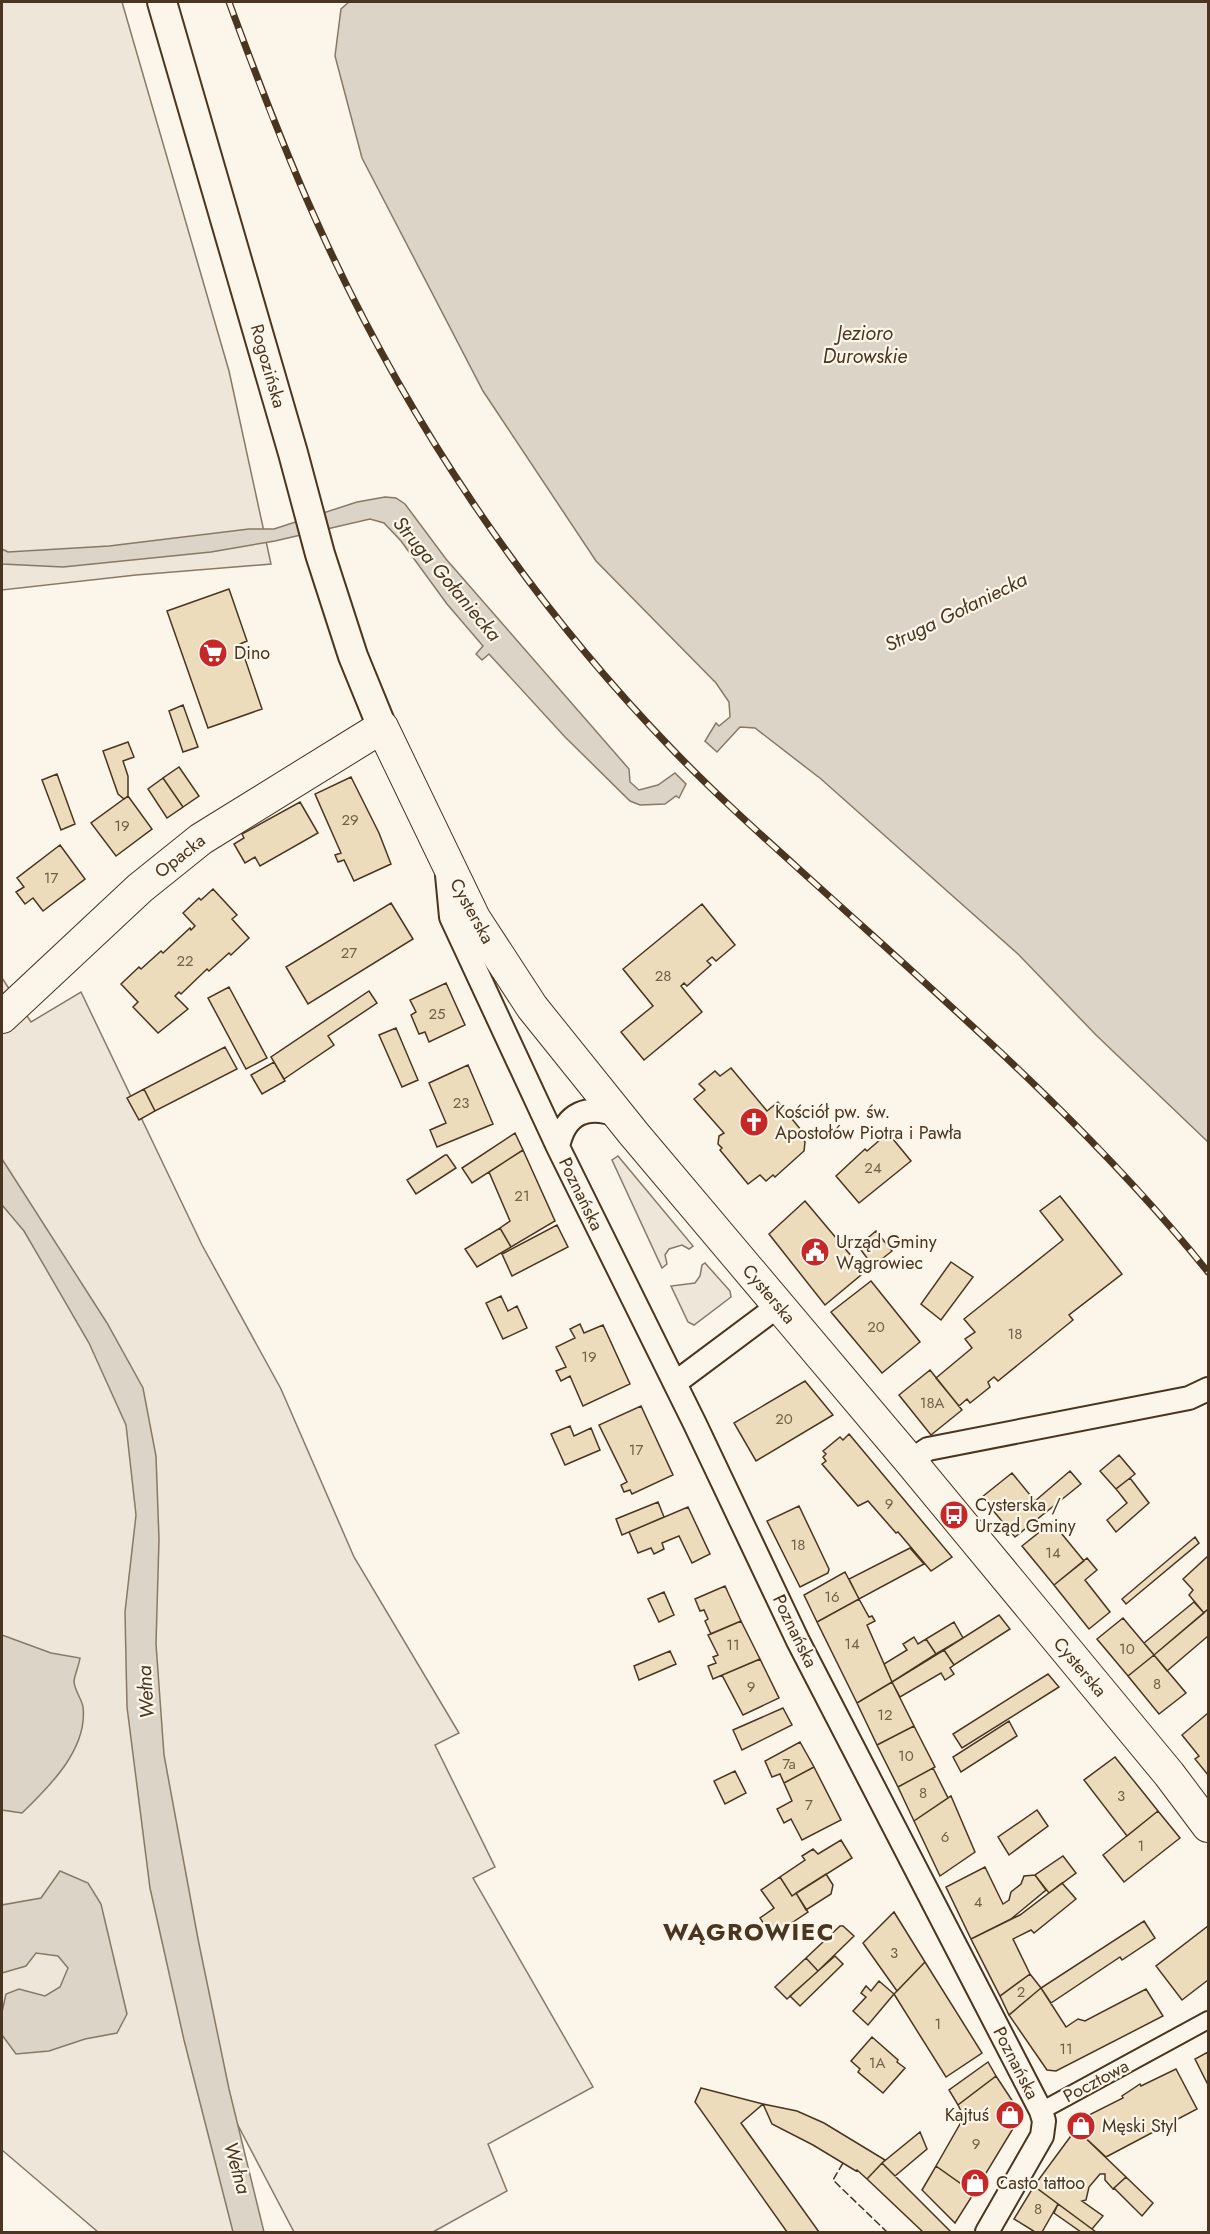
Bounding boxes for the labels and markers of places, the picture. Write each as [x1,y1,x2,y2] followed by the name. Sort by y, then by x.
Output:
[197,637,229,669] supermarket icon: Dino
[234,640,270,666] place label: Dino
[775,1099,962,1146] place label: Kościół pw. św. Apostołów Piotra i Pawła
[738,1106,770,1138] church icon: Kościół pw. św. Apostołów Piotra i Pawła
[836,1229,937,1276] place label: Urząd Gminy Wągrowiec
[799,1236,831,1268] public building icon: Urząd Gminy Wągrowiec
[975,1492,1076,1539] place label: Cysterska / Urząd Gminy
[938,1499,970,1531] bus stop icon: Cysterska / Urząd Gminy
[994,2099,1026,2131] shop icon: Kajtuś
[945,2102,989,2128] place label: Kajtuś
[1065,2110,1097,2142] shop icon: Męski Styl
[1102,2113,1177,2139] place label: Męski Styl
[959,2167,991,2199] shop icon: Casto tattoo
[996,2170,1085,2196] place label: Casto tattoo

